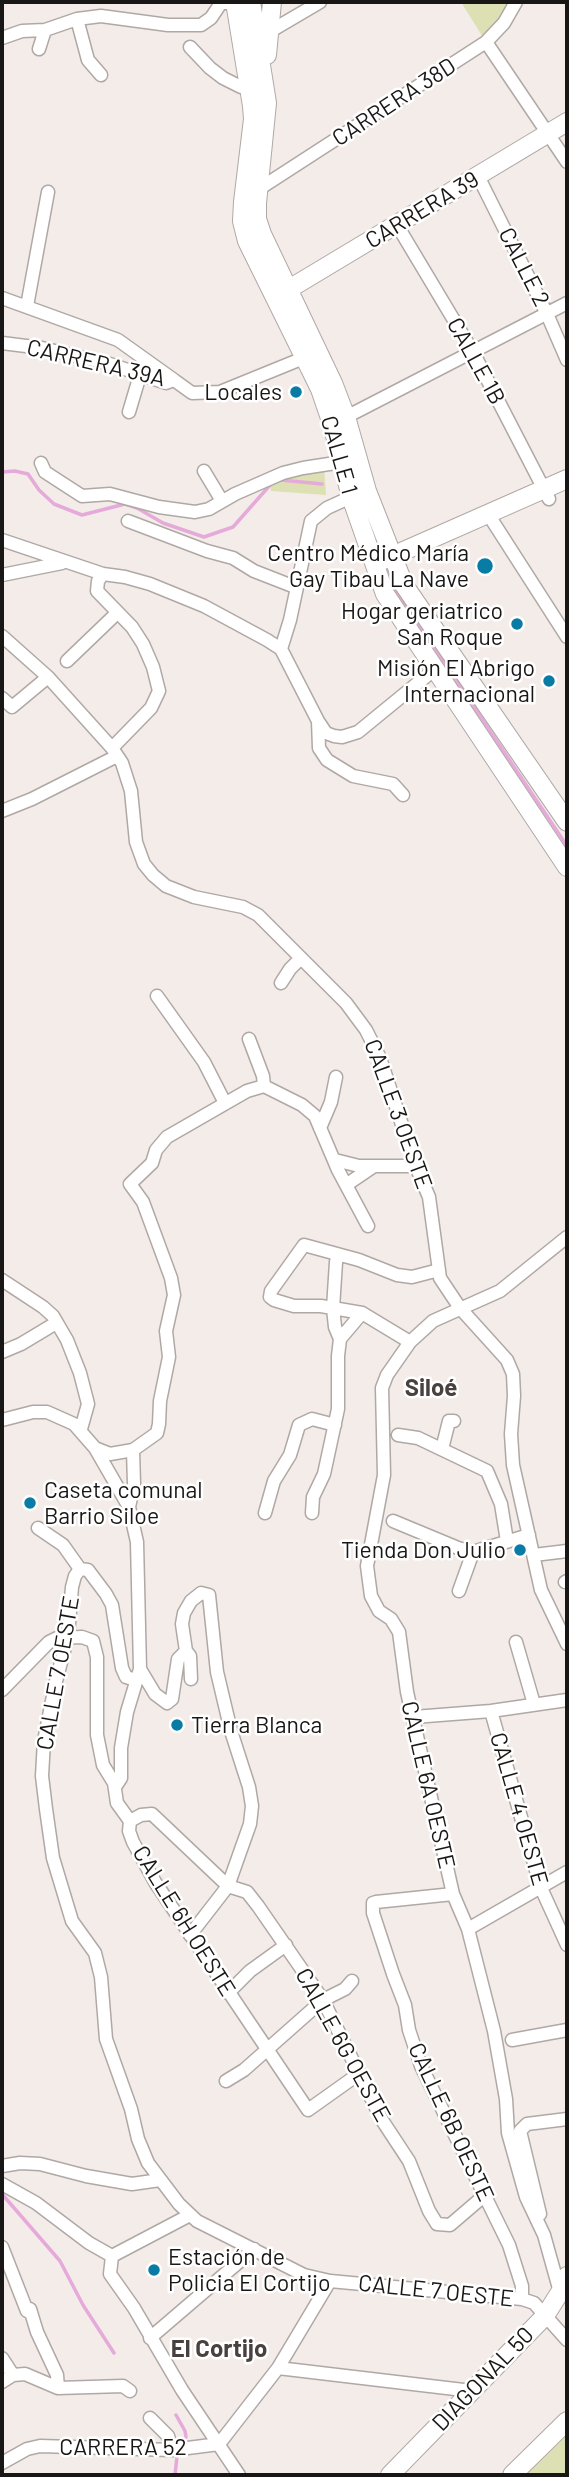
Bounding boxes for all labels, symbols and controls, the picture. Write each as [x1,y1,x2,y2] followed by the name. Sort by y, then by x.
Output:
[327,52,461,152] street label: CARRERA 38D
[360,165,484,255] street label: CARRERA 39
[492,223,556,311] street label: CALLE 2
[441,313,511,409] street label: CALLE 1B
[24,334,168,392] street label: CARRERA 39A
[204,378,282,406] place label: Locales
[288,384,304,400] marker: Locales
[315,412,363,498] street label: CALLE 1
[267,539,469,593] place label: Centro Médico María Gay Tibau La Nave
[475,556,495,576] marker: Centro Médico María Gay Tibau La Nave
[341,597,503,651] place label: Hogar geriatrico San Roque
[509,616,525,632] marker: Hogar geriatrico San Roque
[377,654,535,708] place label: Misión El Abrigo Internacional
[541,673,557,689] marker: Misión El Abrigo Internacional
[358,1035,438,1193] street label: CALLE 3 OESTE
[405,1374,457,1402] district label: Siloé
[44,1476,203,1530] place label: Caseta comunal Barrio Siloe
[22,1495,38,1511] marker: Caseta comunal Barrio Siloe
[341,1536,506,1564] place label: Tienda Don Julio
[512,1542,528,1558] marker: Tienda Don Julio
[31,1594,85,1752] street label: CALLE 7 OESTE
[395,1699,461,1871] street label: CALLE 6A OESTE
[191,1711,322,1739] place label: Tierra Blanca
[169,1717,185,1733] marker: Tierra Blanca
[484,1729,554,1889] street label: CALLE 4 OESTE
[127,1841,241,2001] street label: CALLE 6H OESTE
[289,1963,397,2127] street label: CALLE 6G OESTE
[402,2038,500,2206] street label: CALLE 6B OESTE
[168,2243,330,2297] place label: Estación de Policia El Cortijo
[146,2262,162,2278] marker: Estación de Policia El Cortijo
[357,2269,515,2313] street label: CALLE 7 OESTE
[426,2321,540,2437] street label: DIAGONAL 50
[171,2335,267,2363] district label: El Cortijo
[59,2433,187,2461] street label: CARRERA 52

